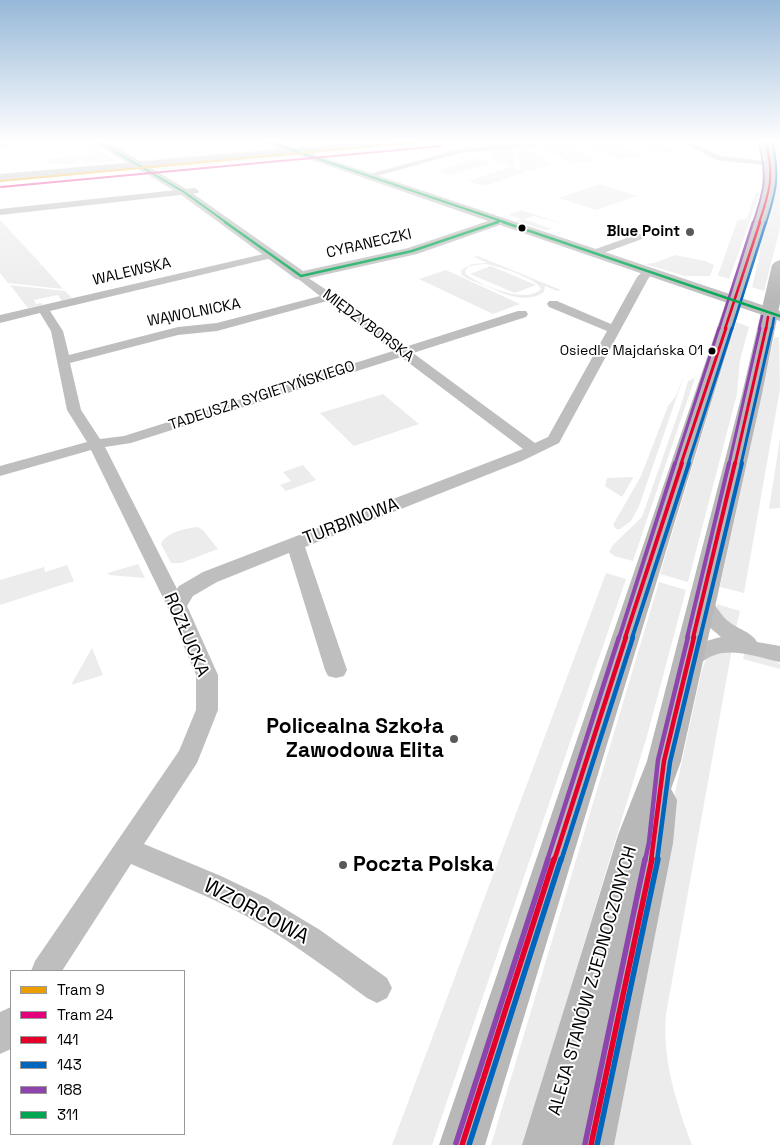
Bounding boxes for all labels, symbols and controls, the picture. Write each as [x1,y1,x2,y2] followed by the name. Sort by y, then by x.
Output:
[517,223,527,233] unlabelled marker
[606,223,680,241] place label: Blue Point
[325,225,413,263] street label: CYRANECZKI
[684,226,696,238] marker: Blue Point
[91,254,173,290] street label: WALEWSKA
[319,286,417,366] street label: MIĘDZYBORSKA
[146,295,242,331] street label: WĄWOLNICKA
[560,343,703,359] place label: Osiedle Majdańska 01
[707,346,717,356] marker: Osiedle Majdańska 01
[167,357,357,435] street label: TADEUSZA SYGIETYŃSKIEGO
[300,494,402,550] street label: TURBINOWA
[159,590,213,680] street label: ROZŁUCKA
[266,714,444,764] place label: Policealna Szkoła Zawodowa Elita
[448,733,460,745] marker: Policealna Szkoła Zawodowa Elita
[544,844,642,1118] street label: ALEJA STANÓW ZJEDNOCZONYCH
[353,852,494,878] place label: Poczta Polska
[337,859,349,871] marker: Poczta Polska
[199,874,313,950] street label: WZORCOWA
[10,970,185,1135] legend
[57,980,105,999] text: Tram 9
[57,1005,113,1024] text: Tram 24
[57,1030,79,1049] text: 141
[57,1055,82,1074] text: 143
[57,1080,82,1099] text: 188
[57,1105,78,1124] text: 311

